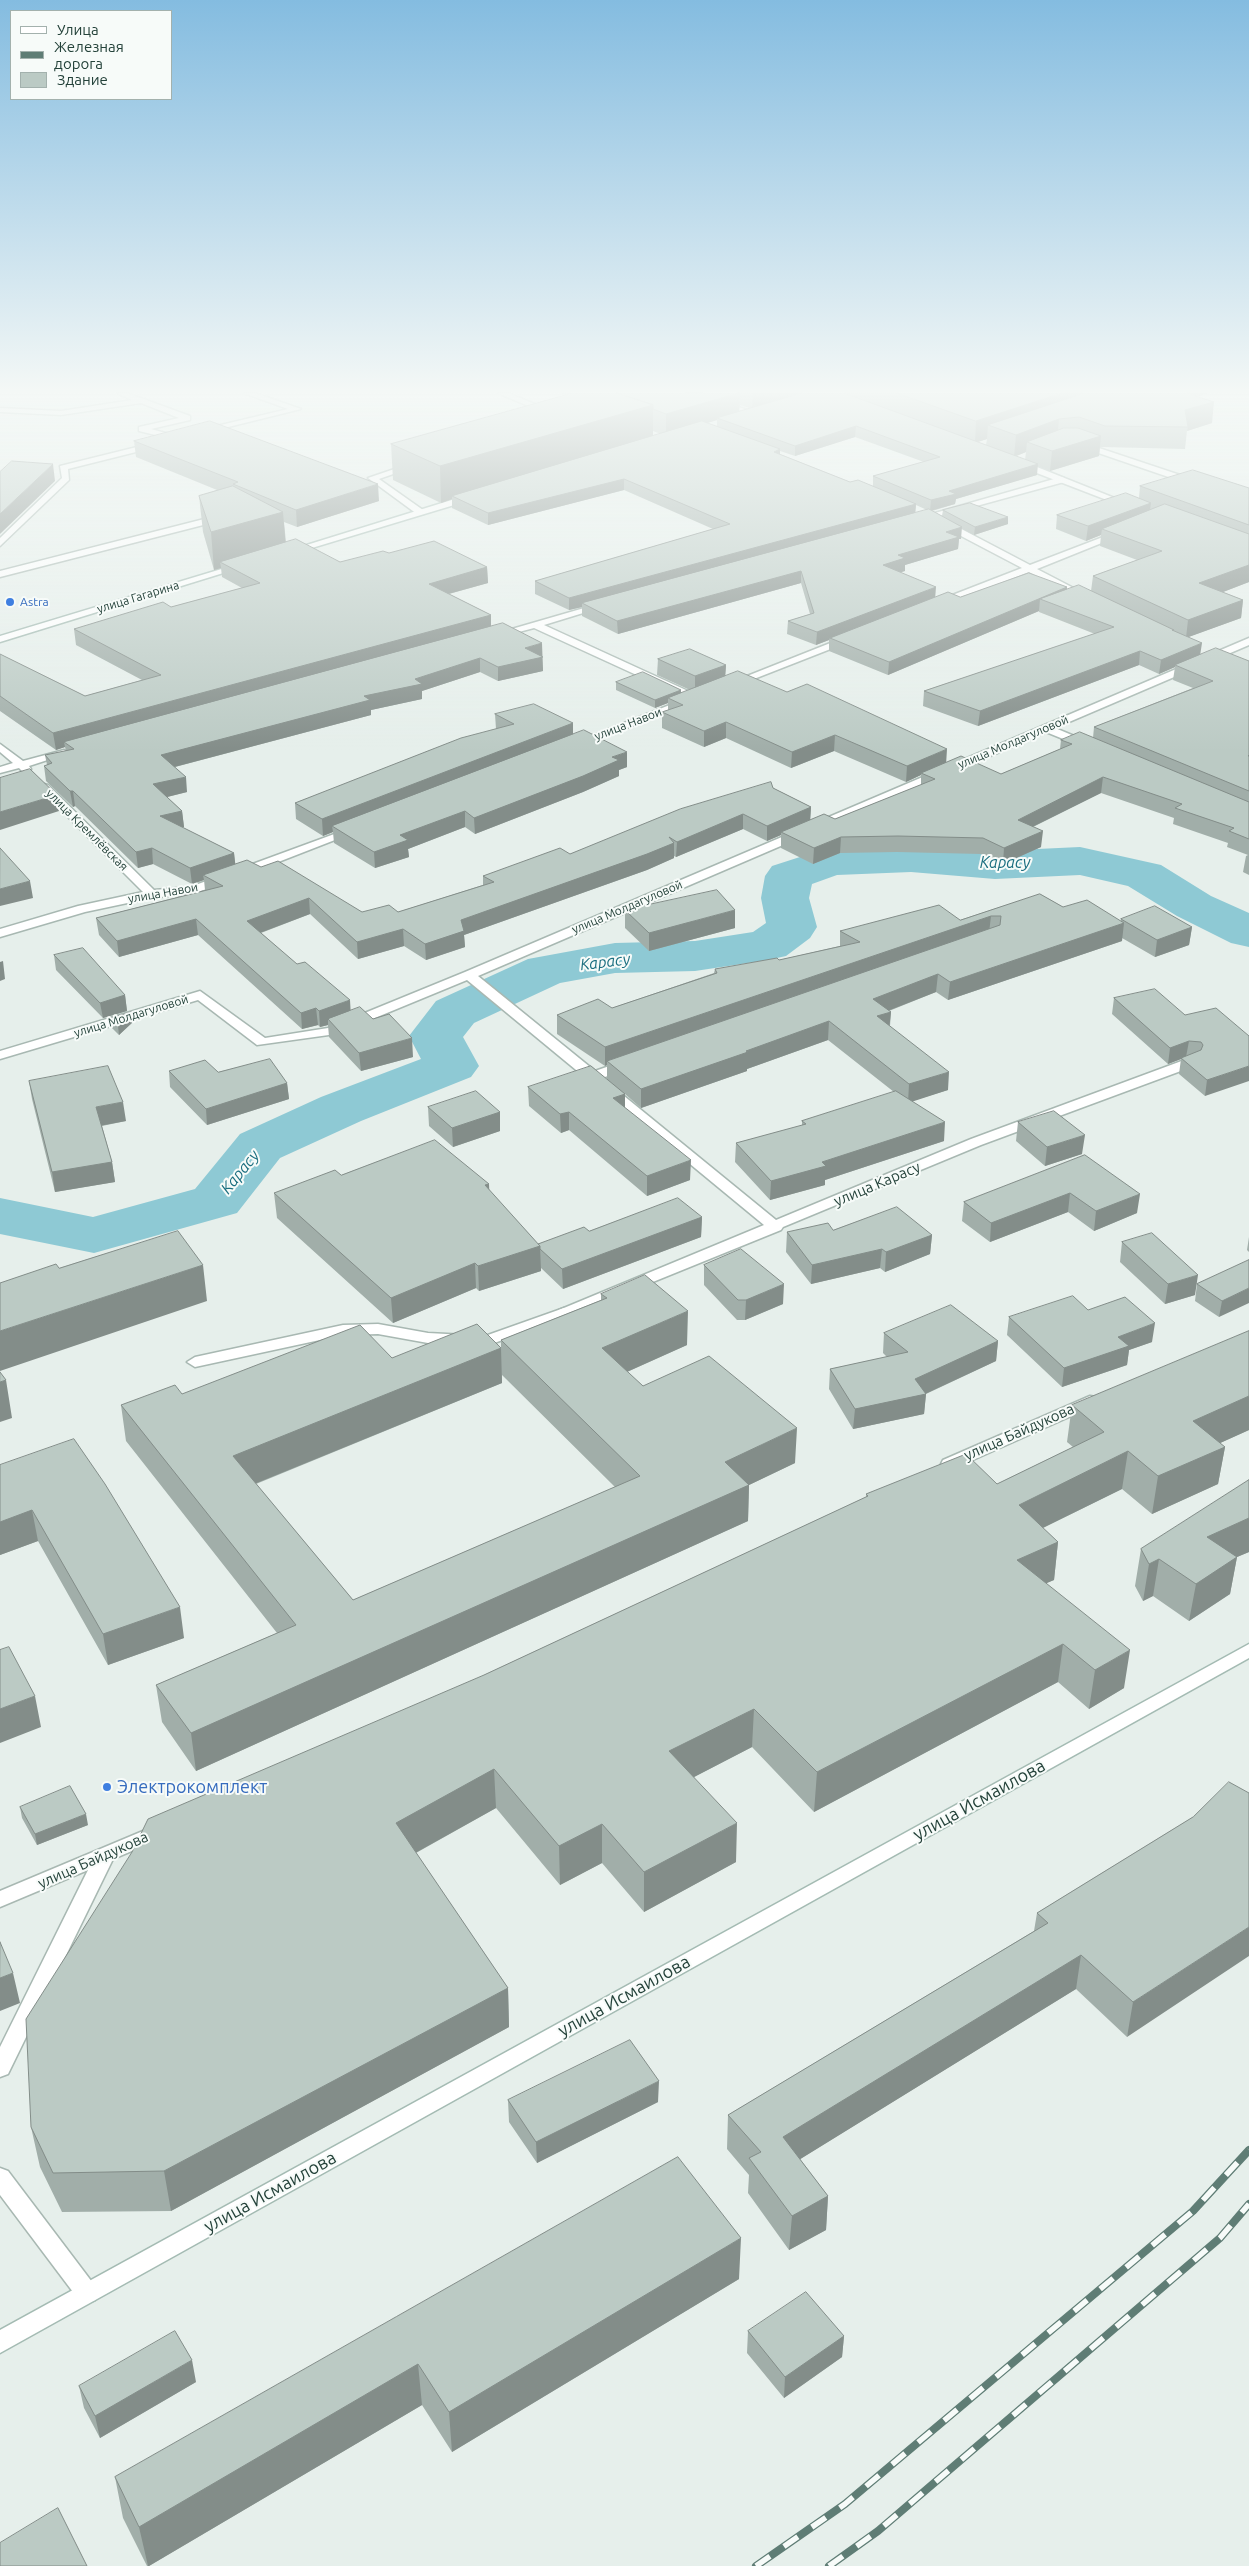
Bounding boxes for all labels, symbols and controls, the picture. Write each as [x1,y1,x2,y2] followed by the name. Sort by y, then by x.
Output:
[10,10,172,100] legend
[57,21,99,38] text: Улица
[54,38,124,72] text: Железная дорога
[57,71,108,88] text: Здание
[95,578,181,616] street label: улица Гагарина
[20,595,49,609] place label: Astra
[4,596,16,608] marker: Astra
[592,705,664,743] street label: улица Навои
[956,712,1070,772] street label: улица Молдагуловой
[43,786,131,874] street label: улица Кремлёвская
[980,853,1030,873] water label: Карасу
[570,877,684,937] street label: улица Молдагуловой
[127,880,199,906] street label: улица Навои
[579,949,631,975] water label: Карасу
[72,992,190,1040] street label: улица Молдагуловой
[217,1146,263,1198] water label: Карасу
[831,1158,923,1210] street label: улица Карасу
[961,1400,1077,1464] street label: улица Байдукова
[909,1755,1049,1845] street label: улица Исмаилова
[117,1776,267,1798] place label: Электрокомплект
[101,1781,113,1793] marker: Электрокомплект
[35,1828,151,1892] street label: улица Байдукова
[554,1951,694,2041] street label: улица Исмаилова
[200,2147,340,2237] street label: улица Исмаилова

